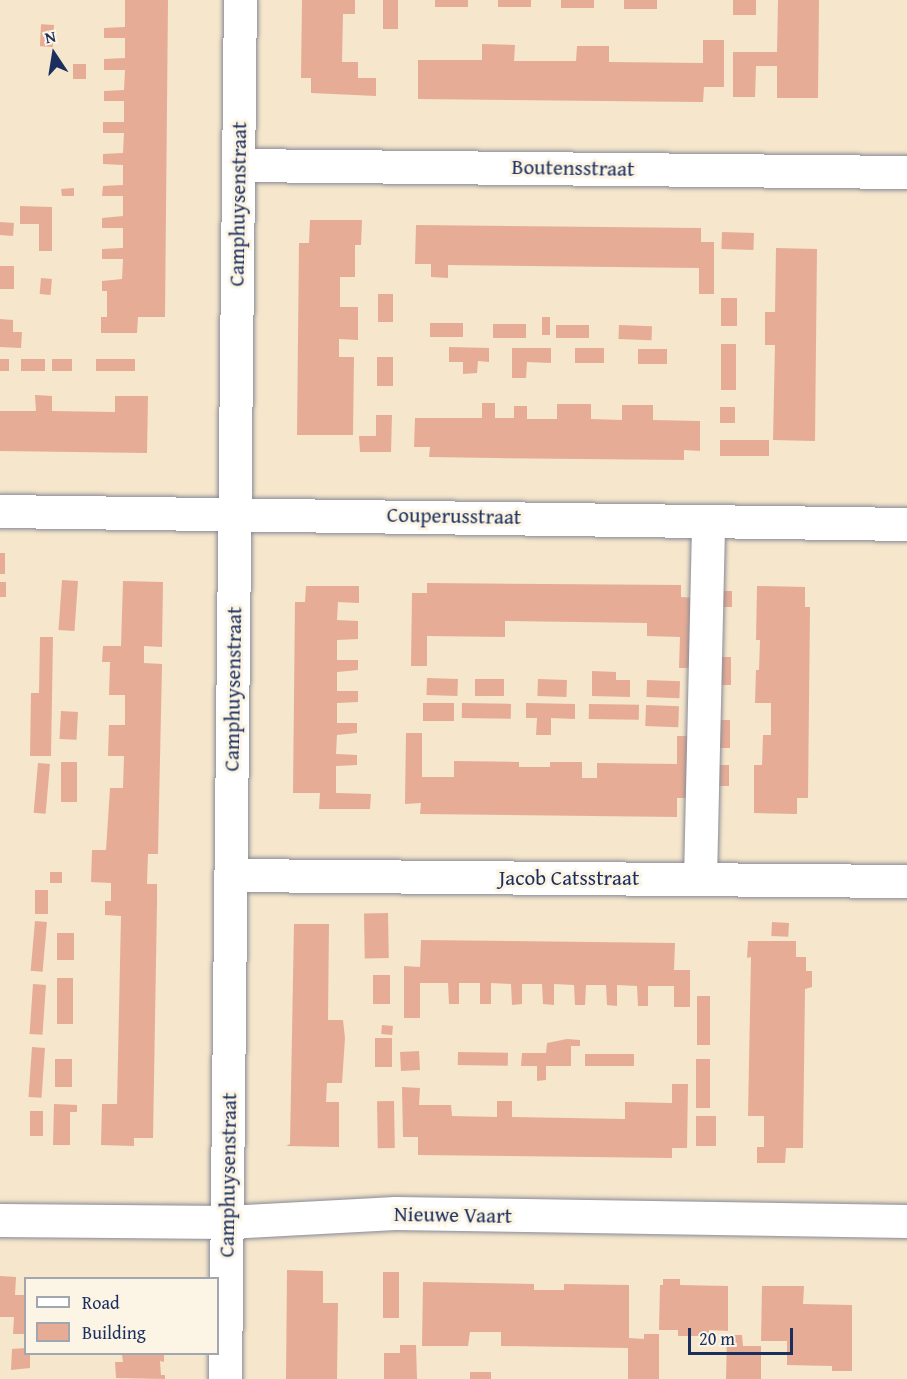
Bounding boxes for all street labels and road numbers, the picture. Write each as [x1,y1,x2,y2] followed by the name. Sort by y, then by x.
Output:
[224,121,252,287] street label: Camphuysenstraat
[511,154,635,182] street label: Boutensstraat
[387,502,521,530] street label: Couperusstraat
[219,606,247,772] street label: Camphuysenstraat
[499,865,639,891] street label: Jacob Catsstraat
[214,1092,242,1258] street label: Camphuysenstraat
[394,1201,512,1229] street label: Nieuwe Vaart

